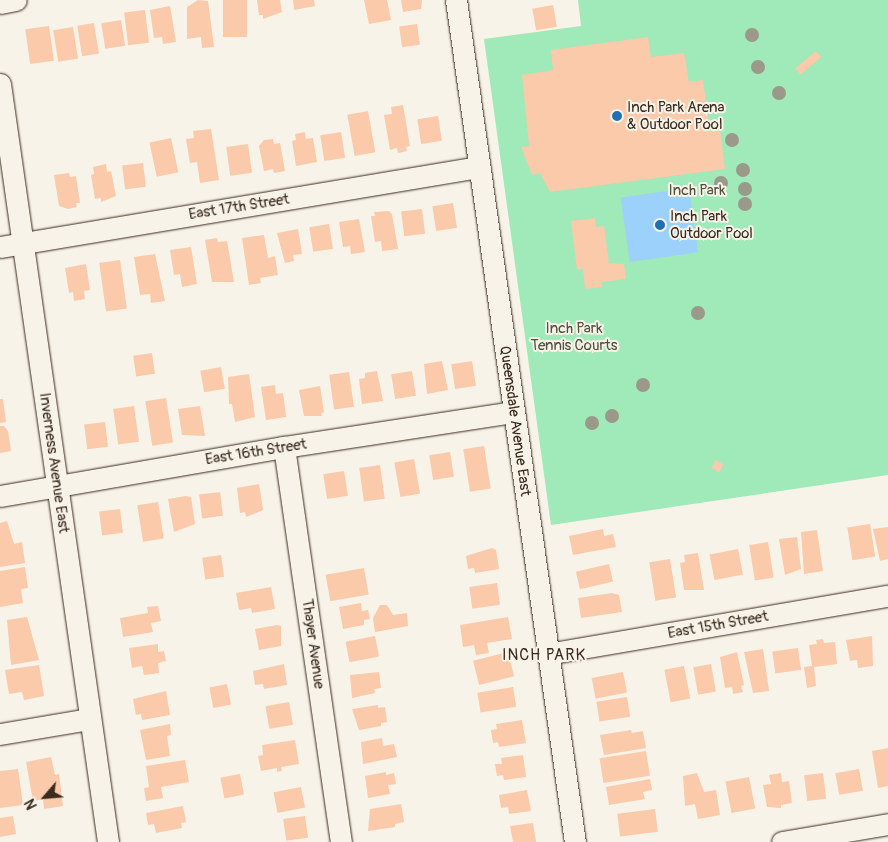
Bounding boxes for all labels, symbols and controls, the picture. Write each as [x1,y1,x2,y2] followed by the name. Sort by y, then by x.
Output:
[627,98,724,133] place label: Inch Park Arena & Outdoor Pool
[611,110,623,122] marker: Inch Park Arena & Outdoor Pool
[669,182,725,200] park label: Inch Park
[187,190,291,224] street label: East 17th Street
[670,207,753,242] place label: Inch Park Outdoor Pool
[654,219,666,231] marker: Inch Park Outdoor Pool
[530,319,618,354] park label: Inch Park Tennis Courts
[496,345,534,497] street label: Queensdale Avenue East
[35,392,73,534] street label: Inverness Avenue East
[204,435,308,469] street label: East 16th Street
[298,598,328,690] street label: Thayer Avenue
[666,607,770,643] street label: East 15th Street
[501,645,587,665] district label: INCH PARK
[20,772,70,822] north arrow
[21,796,41,812] text: N

